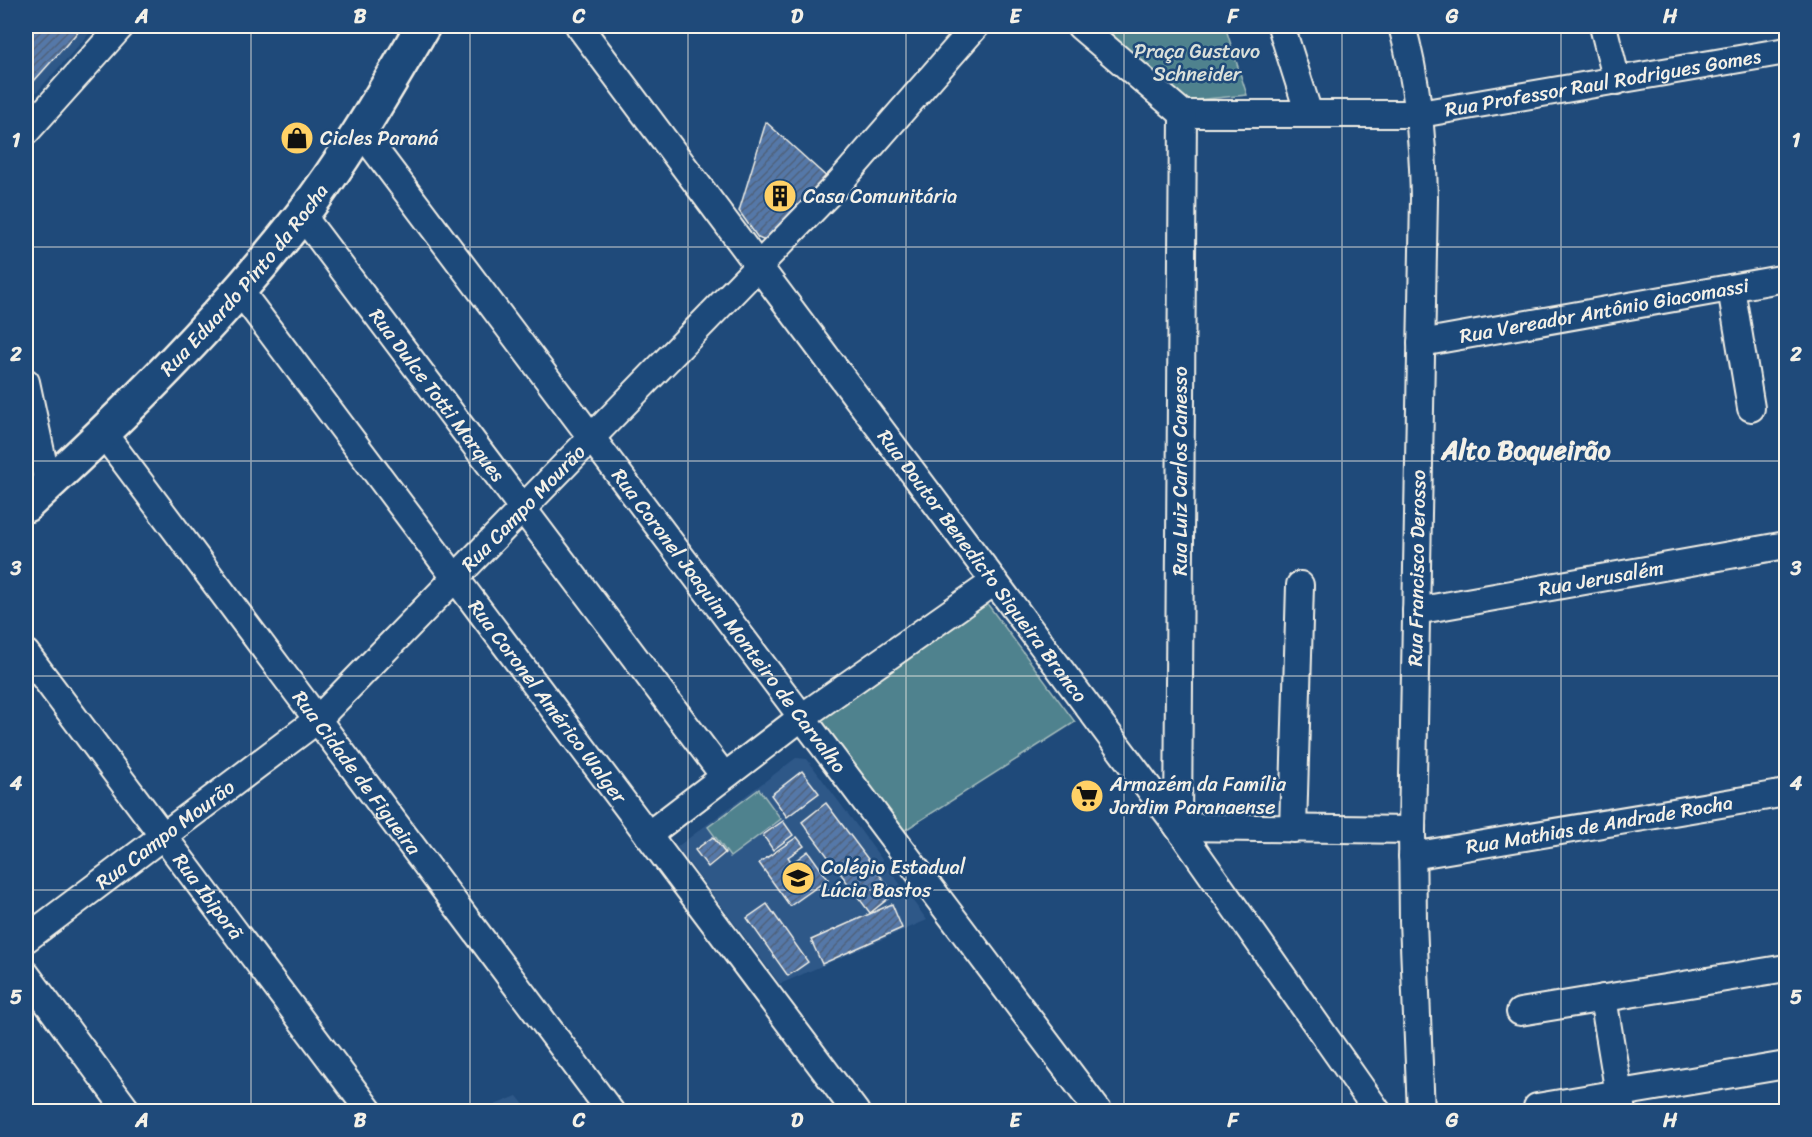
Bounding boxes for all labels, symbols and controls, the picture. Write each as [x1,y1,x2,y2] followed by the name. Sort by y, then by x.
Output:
[134,0,149,34] text: A
[354,0,367,34] text: B
[572,0,586,34] text: C
[791,0,804,34] text: D
[1009,0,1022,34] text: E
[1227,0,1240,34] text: F
[1445,0,1459,34] text: G
[1662,0,1678,34] text: H
[1134,34,1260,92] park label: Praça Gustavo Schneider
[1442,38,1764,127] street label: Rua Professor Raul Rodrigues Gomes
[279,120,315,156] shop icon: Cicles Paraná
[320,121,439,156] place label: Cicles Paraná
[12,123,21,158] text: 1
[1792,123,1801,158] text: 1
[151,176,338,384] street label: Rua Eduardo Pinto da Rocha
[762,178,798,214] building icon: Casa Comunitária
[803,179,957,214] place label: Casa Comunitária
[1457,267,1753,353] street label: Rua Vereador Antônio Giacomassi
[360,300,515,490] street label: Rua Dulce Totti Marques
[9,337,22,372] text: 2
[1789,337,1802,372] text: 2
[1163,366,1198,576] street label: Rua Luiz Carlos Canesso
[868,421,1097,710] street label: Rua Doutor Benedicto Siqueira Branco
[1440,427,1611,473] district label: Alto Boqueirão
[452,436,594,580] street label: Rua Campo Mourão
[603,460,856,781] street label: Rua Coronel Joaquim Monteiro de Carvalho
[1398,469,1436,667] street label: Rua Francisco Derosso
[1536,550,1667,606] street label: Rua Jerusalém
[10,551,22,586] text: 3
[1790,551,1802,586] text: 3
[459,591,637,812] street label: Rua Coronel Américo Walger
[283,682,431,863] street label: Rua Cidade de Figueira
[9,766,23,801] text: 4
[1789,766,1803,801] text: 4
[1109,767,1287,825] place label: Armazém da Família Jardim Paranaense
[88,770,242,899] street label: Rua Campo Mourão
[1069,778,1105,814] supermarket icon: Armazém da Família Jardim Paranaense
[1463,785,1735,864] street label: Rua Mathias de Andrade Rocha
[164,845,253,948] street label: Rua Ibiporã
[821,850,966,908] place label: Colégio Estadual Lúcia Bastos
[780,860,816,896] school or university icon: Colégio Estadual Lúcia Bastos
[10,980,22,1015] text: 5
[1790,980,1802,1015] text: 5
[134,1103,149,1137] text: A
[354,1103,367,1137] text: B
[572,1103,586,1137] text: C
[791,1103,804,1137] text: D
[1009,1103,1022,1137] text: E
[1227,1103,1240,1137] text: F
[1445,1103,1459,1137] text: G
[1662,1103,1678,1137] text: H

